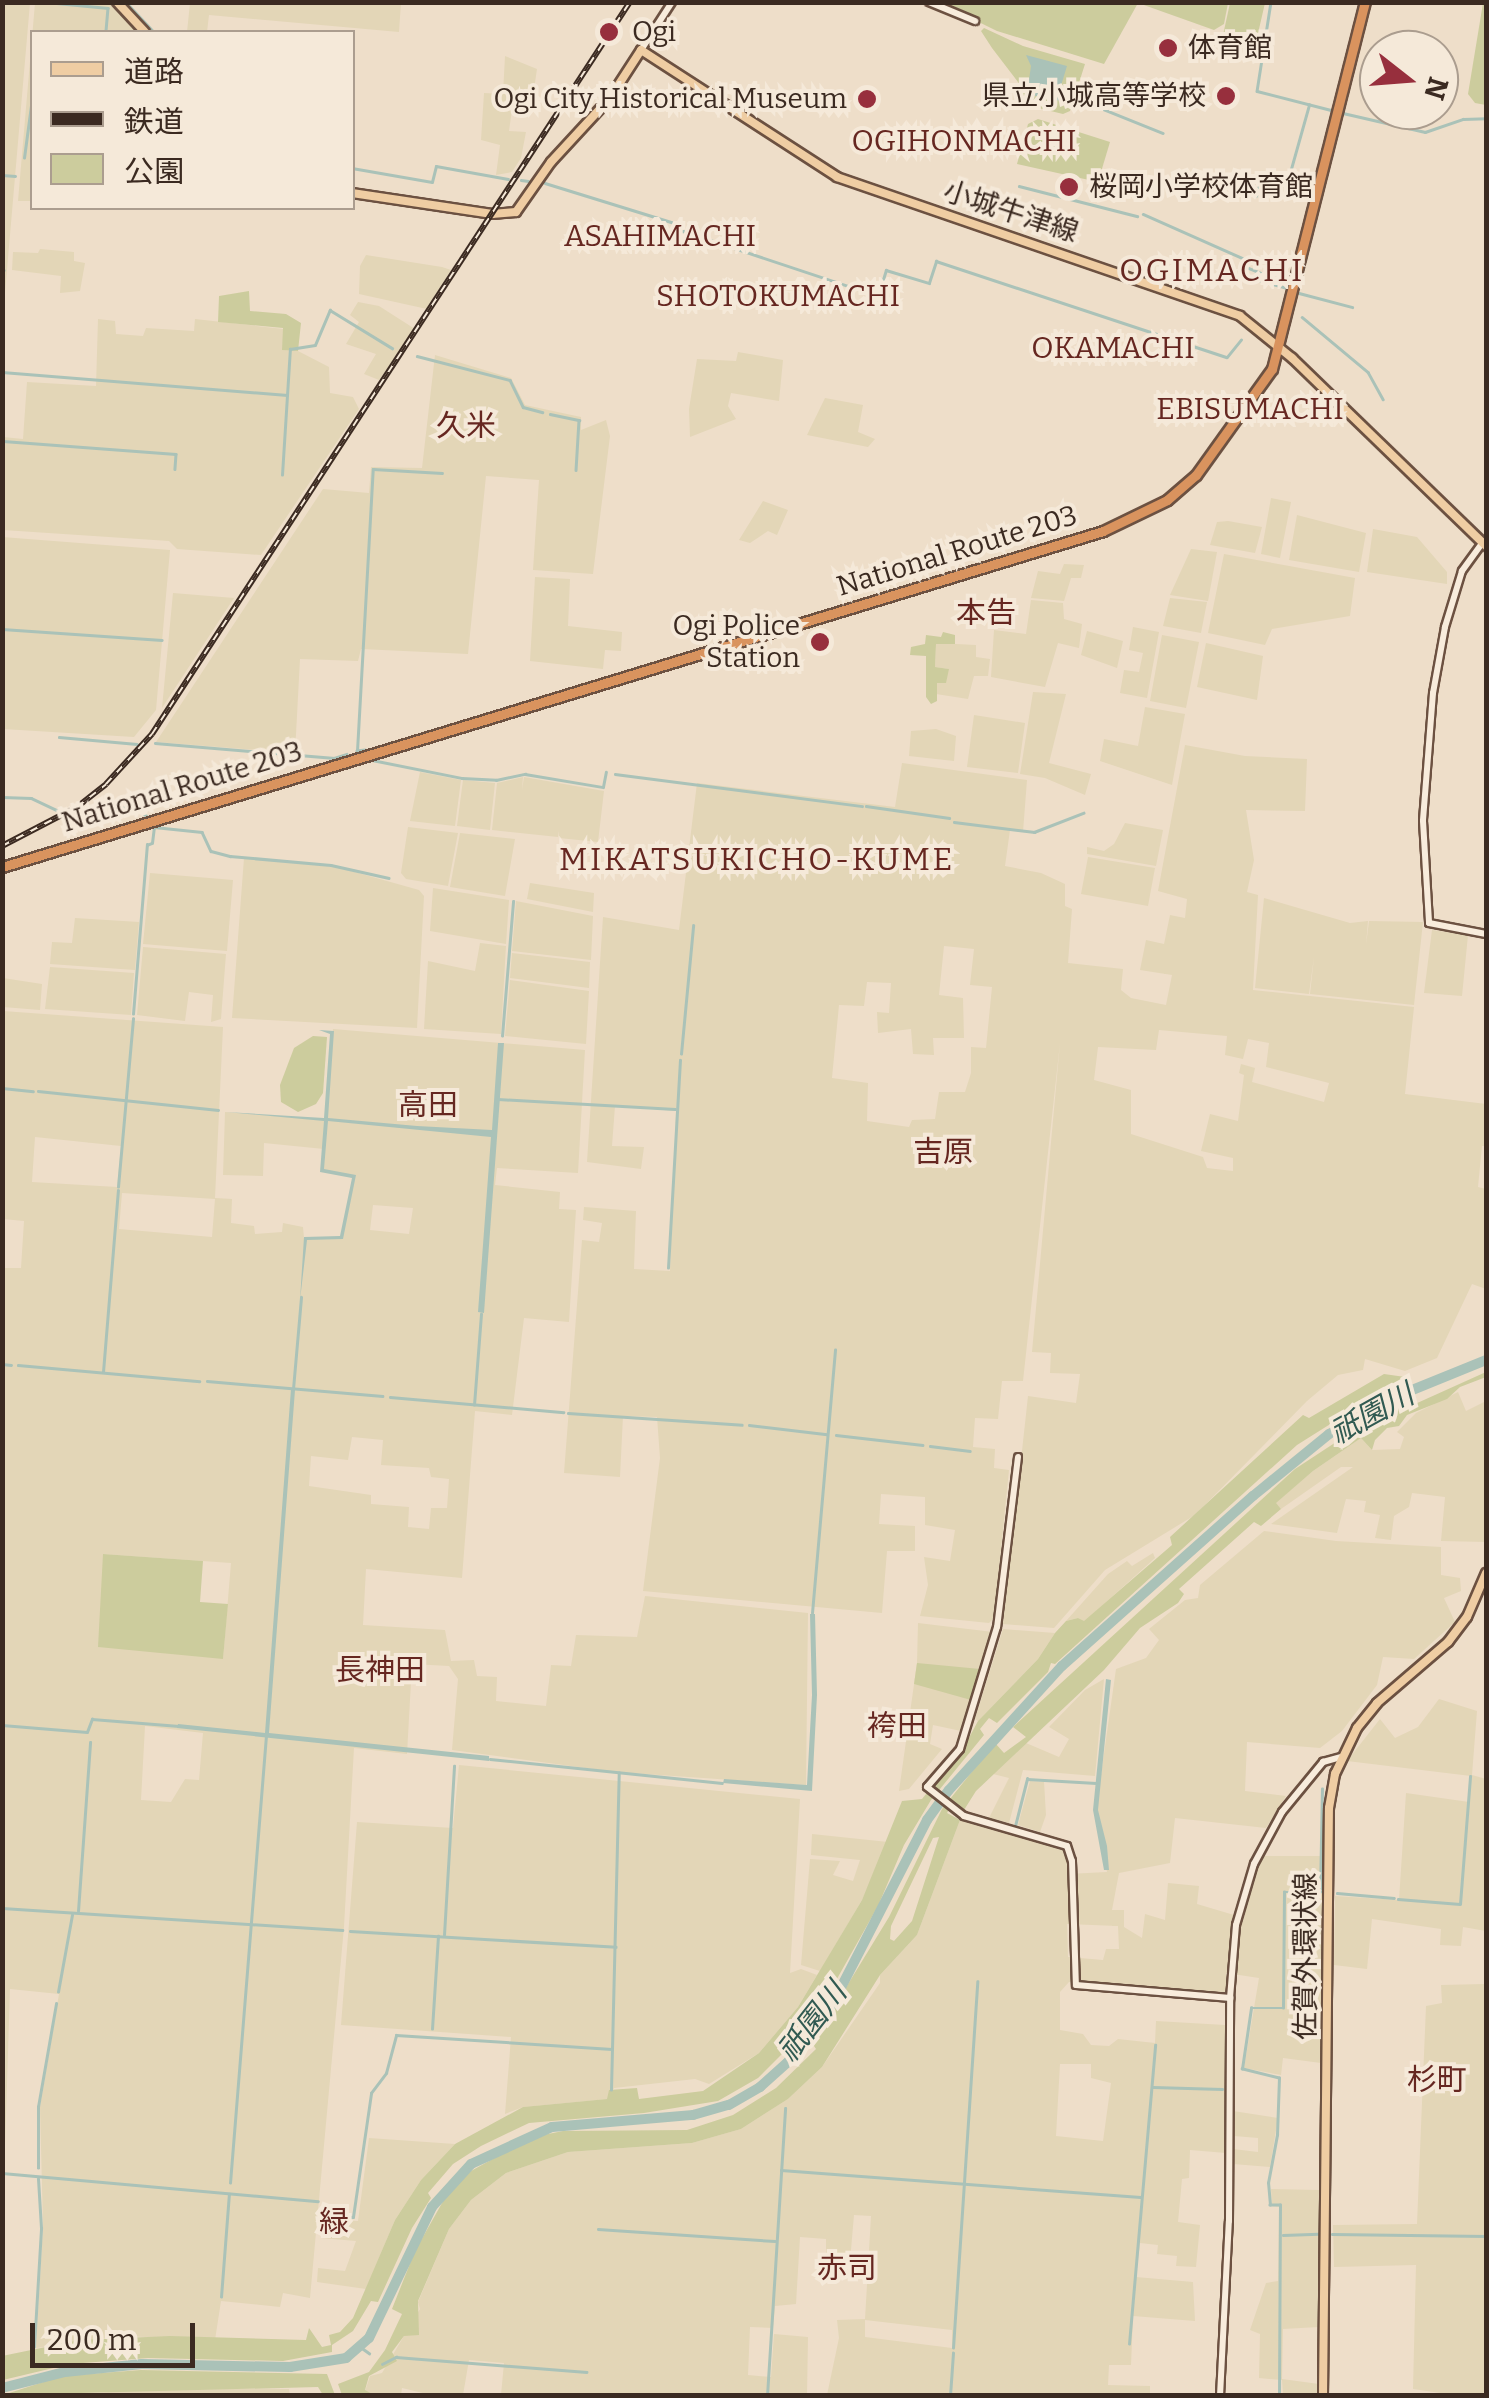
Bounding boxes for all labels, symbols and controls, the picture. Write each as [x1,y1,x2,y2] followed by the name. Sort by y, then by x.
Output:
[632,15,676,49] place label: Ogi
[596,19,622,45] marker: Ogi
[30,30,355,210] legend
[1359,30,1459,130] north arrow
[1188,31,1272,65] place label: 体育館
[1157,37,1179,59] marker: 体育館
[124,54,184,90] text: 道路
[1417,73,1455,103] text: N
[982,79,1206,113] place label: 県立小城高等学校
[493,82,847,116] place label: Ogi City Historical Museum
[1215,85,1237,107] marker: 県立小城高等学校
[856,88,878,110] marker: Ogi City Historical Museum
[124,104,184,140] text: 鉄道
[838,123,1090,159] district label: OGIHONMACHI
[124,154,184,190] text: 公園
[1089,170,1313,204] place label: 桜岡小学校体育館
[939,174,1083,250] street label: 小城牛津線
[1058,176,1080,198] marker: 桜岡小学校体育館
[551,218,769,254] district label: ASAHIMACHI
[1119,251,1305,289] district label: OGIMACHI
[641,278,915,314] district label: SHOTOKUMACHI
[1021,330,1205,366] district label: OKAMACHI
[1144,391,1356,427] district label: EBISUMACHI
[436,408,496,444] district label: 久米
[833,498,1081,604] street label: National Route 203
[956,595,1016,631] district label: 本告
[672,609,800,675] place label: Ogi Police Station
[809,631,831,653] marker: Ogi Police Station
[58,734,306,840] street label: National Route 203
[559,840,955,878] district label: MIKATSUKICHO-KUME
[398,1087,458,1123] district label: 高田
[913,1134,973,1170] district label: 吉原
[1324,1376,1420,1452] water label: 祇園川
[335,1652,425,1688] district label: 長神田
[867,1708,927,1744] district label: 袴田
[1289,1872,1323,2040] street label: 佐賀外環状線
[770,1975,854,2069] water label: 祇園川
[1407,2062,1467,2098] district label: 杉町
[319,2204,349,2240] district label: 緑
[817,2250,877,2286] district label: 赤司
[35,2303,200,2365] scale bar
[47,2322,136,2358] text: 200 m

